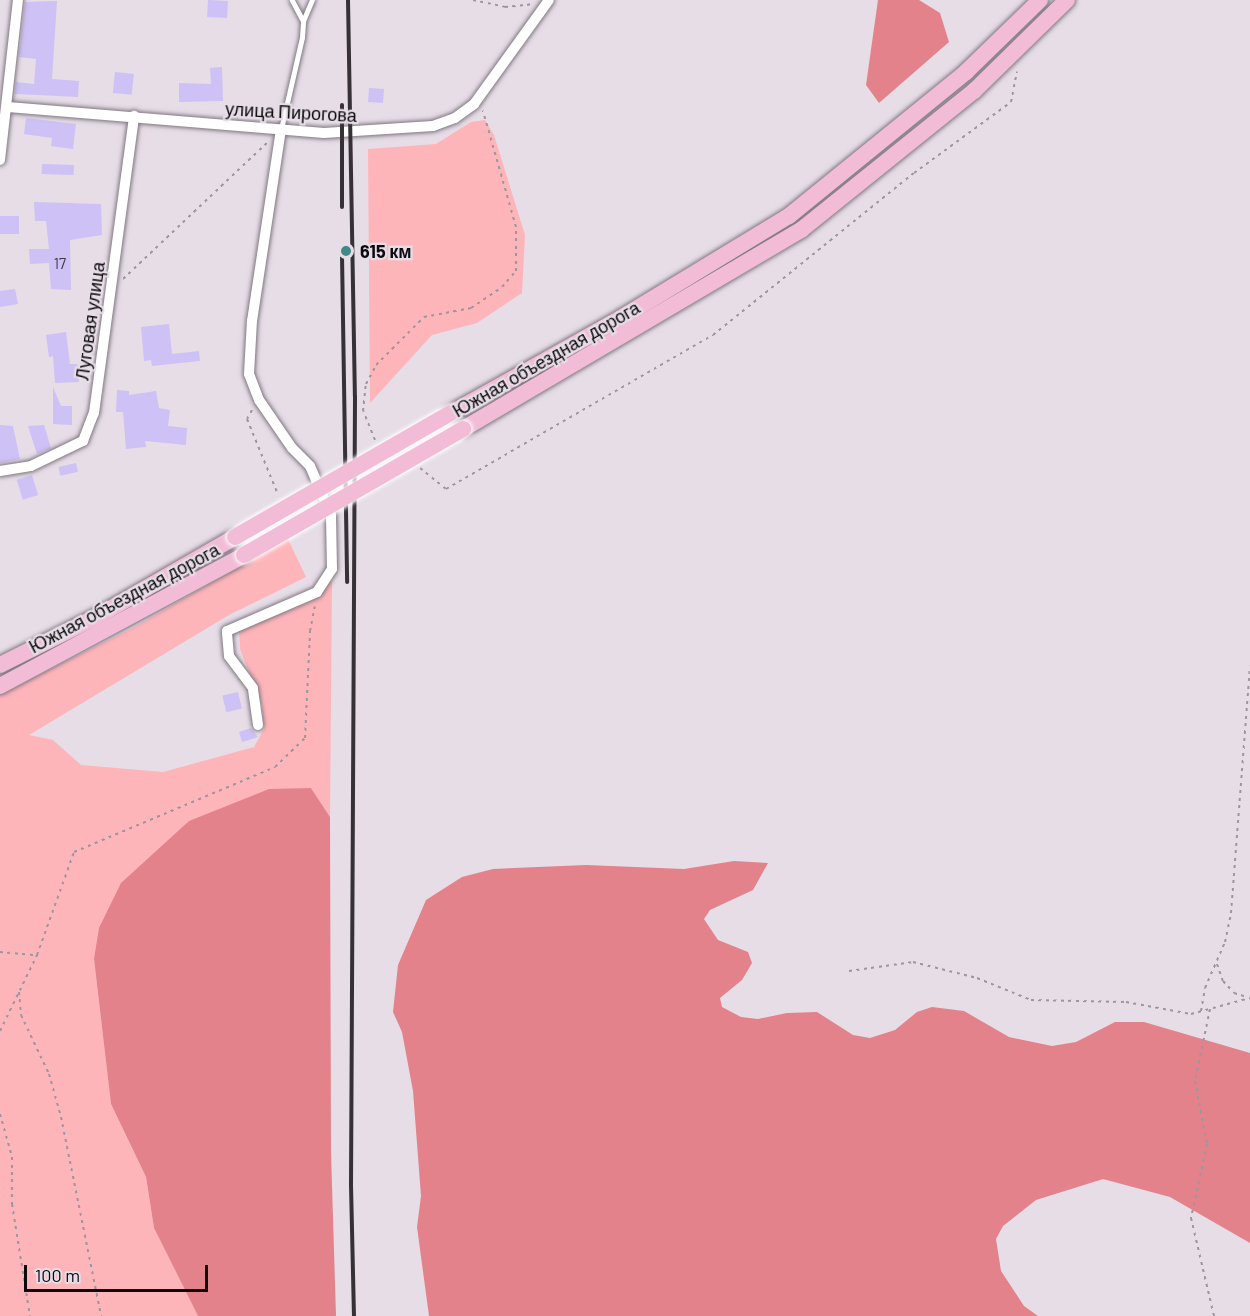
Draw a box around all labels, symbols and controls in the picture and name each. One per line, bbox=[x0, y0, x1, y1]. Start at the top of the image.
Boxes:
street label: улица Пирогова bbox=[225, 98, 357, 126]
place label: 615 км bbox=[360, 240, 412, 262]
marker: 615 км bbox=[337, 242, 355, 260]
house number: 17 bbox=[54, 255, 66, 273]
street label: Луговая улица bbox=[71, 260, 109, 382]
street label: Южная объездная дорога bbox=[449, 297, 643, 421]
street label: Южная объездная дорога bbox=[25, 539, 223, 657]
scale bar bbox=[27, 1253, 212, 1291]
text: 100 m bbox=[35, 1264, 80, 1286]

